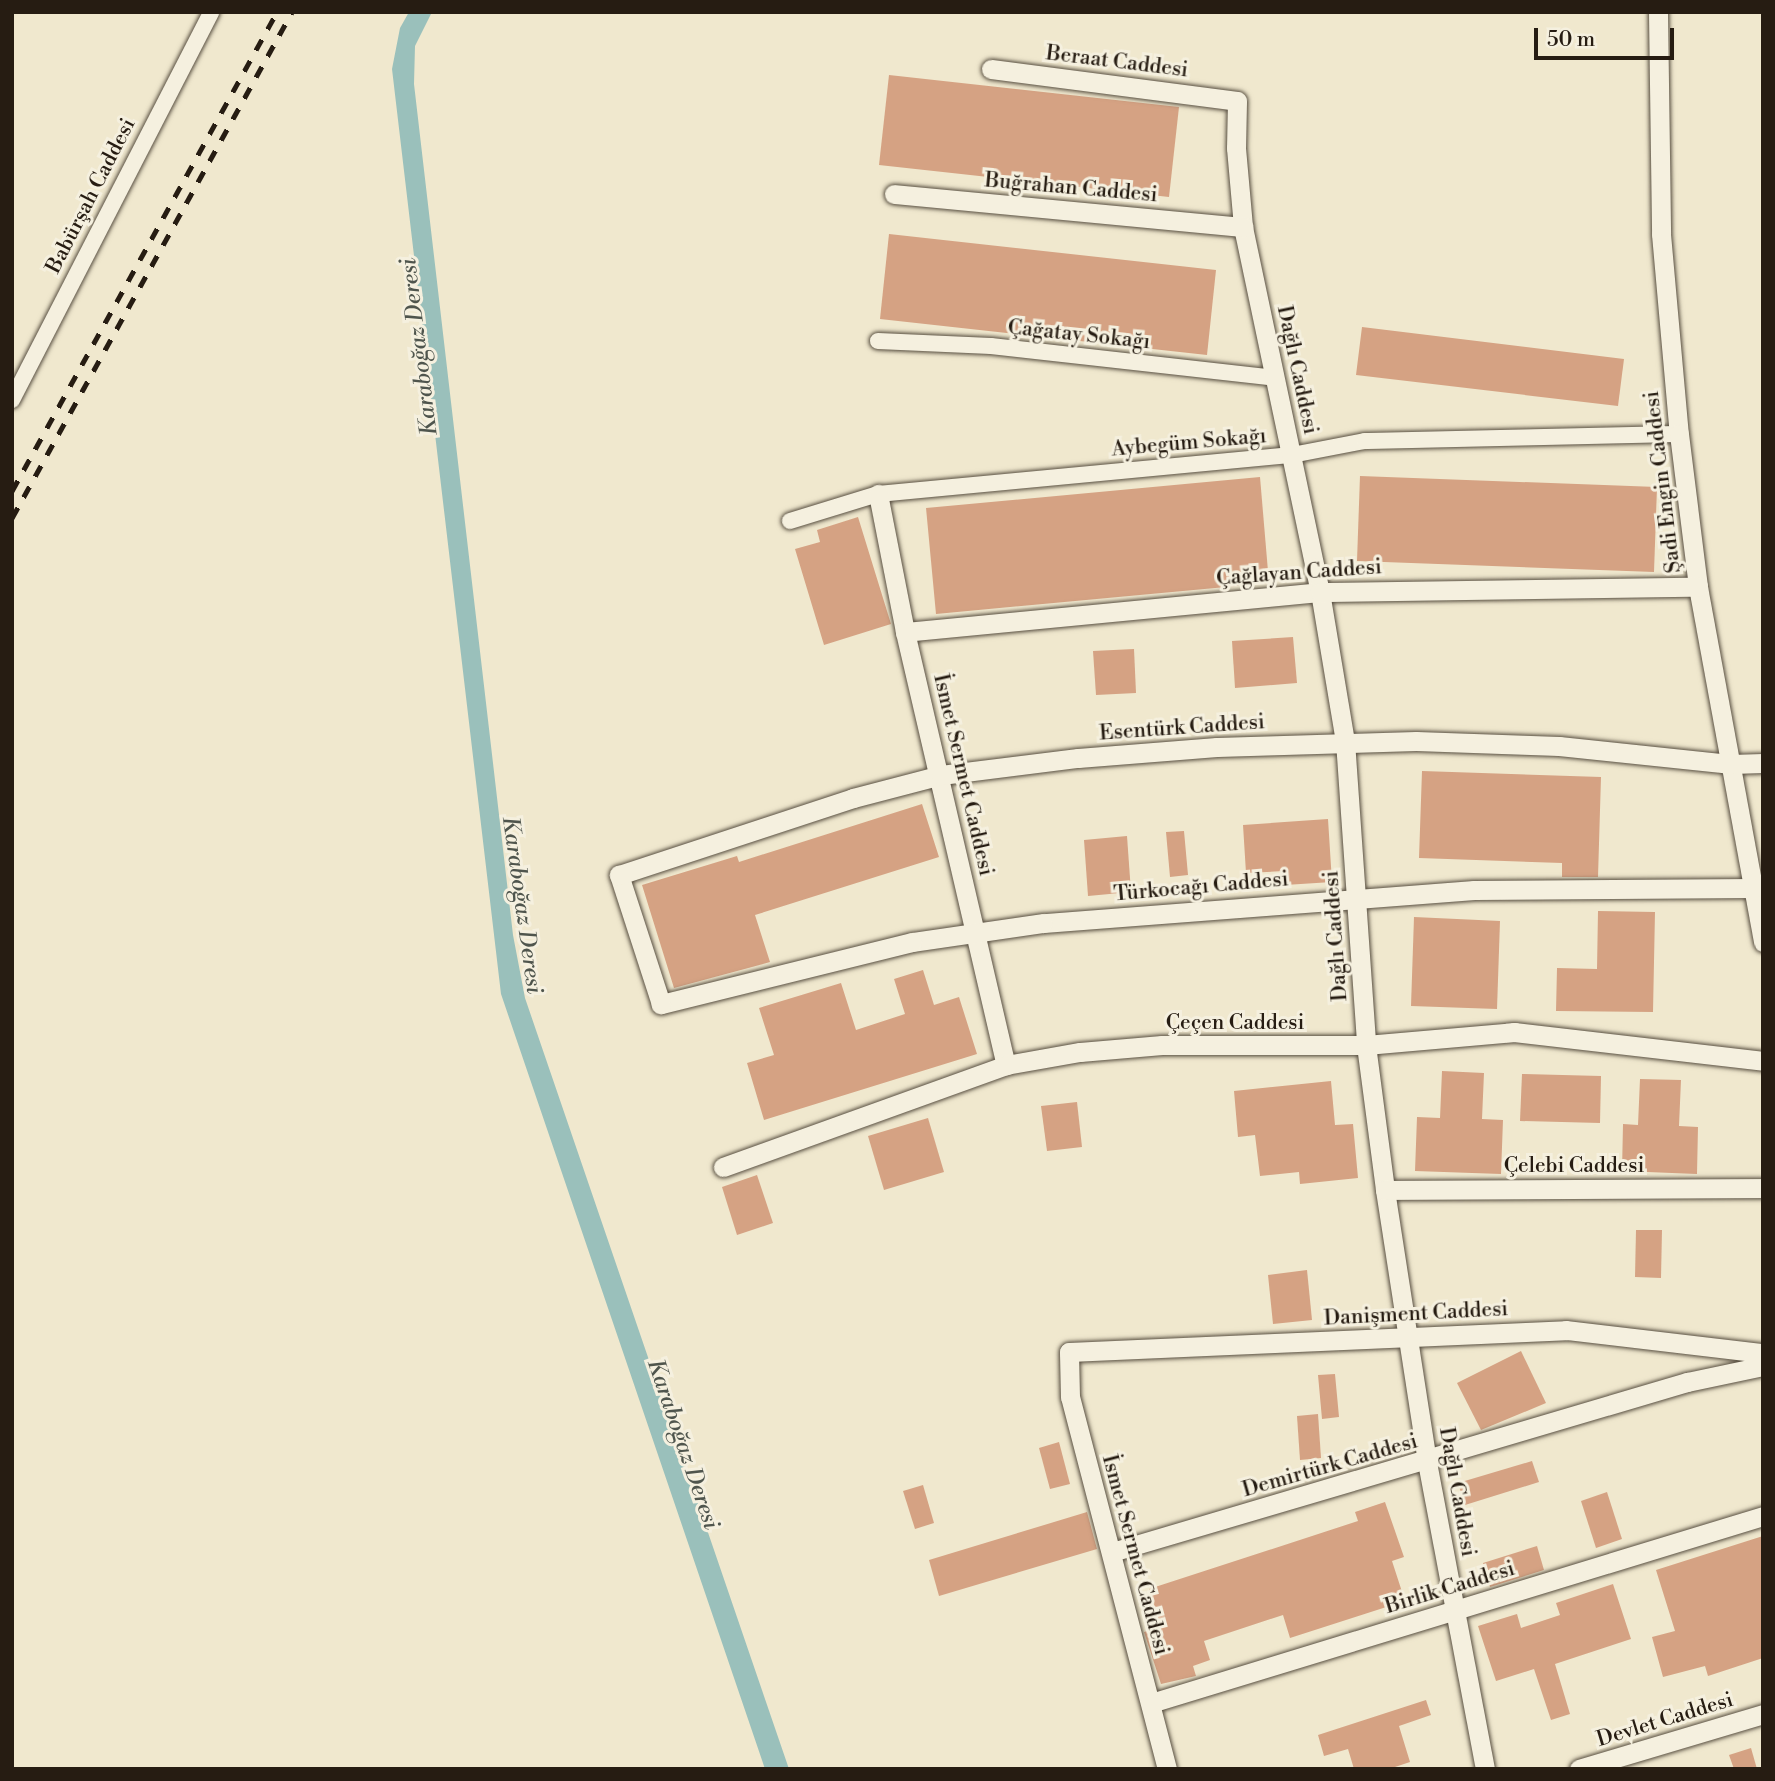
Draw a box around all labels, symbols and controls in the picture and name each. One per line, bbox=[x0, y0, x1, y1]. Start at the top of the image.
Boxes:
scale bar bbox=[1537, 14, 1677, 58]
text: 50 m bbox=[1547, 27, 1595, 53]
street label: Beraat Caddesi bbox=[1044, 41, 1190, 83]
street label: Babürşah Caddesi bbox=[41, 114, 141, 278]
street label: Buğrahan Caddesi bbox=[984, 168, 1158, 208]
water label: Karaboğaz Deresi bbox=[394, 257, 444, 437]
street label: Dağlı Caddesi bbox=[1271, 303, 1323, 437]
street label: Çağatay Sokağı bbox=[1006, 315, 1152, 355]
street label: Şadi Engin Caddesi bbox=[1639, 390, 1687, 574]
street label: Aybegüm Sokağı bbox=[1110, 424, 1268, 462]
street label: Çağlayan Caddesi bbox=[1215, 555, 1383, 591]
street label: İsmet Sermet Caddesi bbox=[927, 672, 999, 878]
street label: Esentürk Caddesi bbox=[1098, 710, 1266, 746]
water label: Karaboğaz Deresi bbox=[496, 815, 548, 995]
street label: Türkocağı Caddesi bbox=[1113, 867, 1289, 907]
street label: Dağlı Caddesi bbox=[1319, 870, 1353, 1002]
street label: Çeçen Caddesi bbox=[1166, 1010, 1304, 1036]
street label: Çelebi Caddesi bbox=[1504, 1153, 1644, 1179]
street label: Danişment Caddesi bbox=[1323, 1297, 1509, 1331]
water label: Karaboğaz Deresi bbox=[641, 1355, 725, 1533]
street label: Dağlı Caddesi bbox=[1433, 1425, 1481, 1559]
street label: Demirtürk Caddesi bbox=[1240, 1429, 1420, 1503]
street label: İsmet Sermet Caddesi bbox=[1096, 1452, 1174, 1658]
street label: Birlik Caddesi bbox=[1382, 1556, 1518, 1620]
street label: Devlet Caddesi bbox=[1594, 1687, 1736, 1753]

